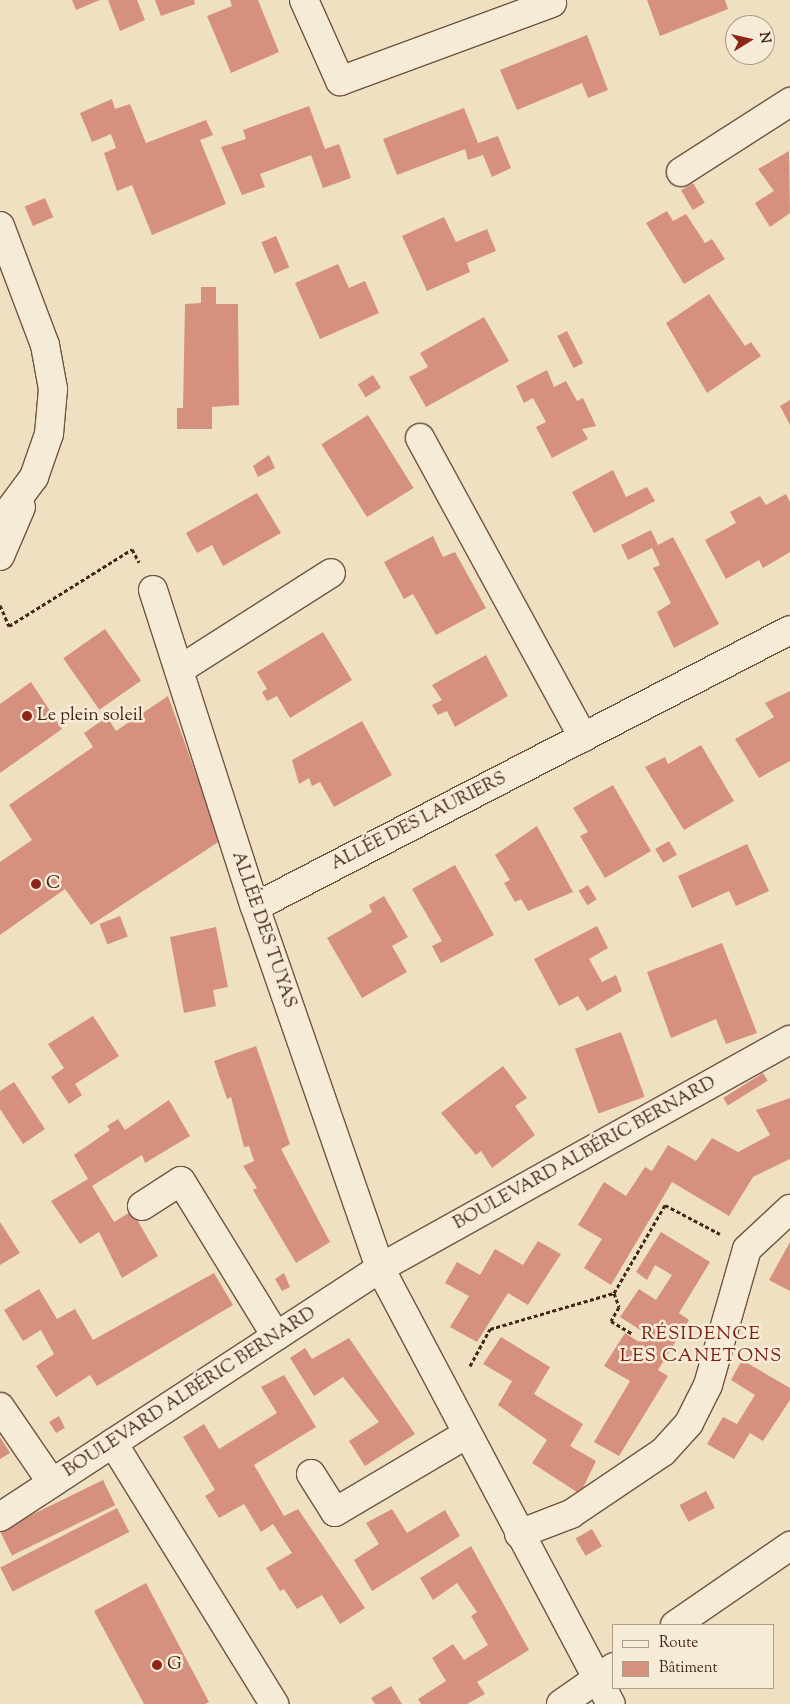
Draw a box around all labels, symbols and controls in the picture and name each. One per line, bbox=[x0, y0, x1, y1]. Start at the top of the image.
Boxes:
north arrow bbox=[725, 15, 775, 65]
text: N bbox=[753, 31, 775, 45]
place label: Le plein soleil bbox=[37, 705, 143, 727]
marker: Le plein soleil bbox=[21, 710, 33, 722]
street label: ALLÉE DES LAURIERS bbox=[328, 768, 510, 876]
street label: ALLÉE DES TUYAS bbox=[226, 849, 300, 1011]
place label: C bbox=[46, 873, 61, 895]
marker: C bbox=[30, 878, 42, 890]
street label: BOULEVARD ALBÉRIC BERNARD bbox=[450, 1073, 720, 1235]
street label: BOULEVARD ALBÉRIC BERNARD bbox=[60, 1303, 320, 1483]
district label: RÉSIDENCE LES CANETONS bbox=[618, 1324, 784, 1368]
legend bbox=[612, 1624, 775, 1689]
text: Route bbox=[659, 1633, 698, 1654]
place label: G bbox=[167, 1654, 182, 1676]
text: Bâtiment bbox=[659, 1658, 718, 1679]
marker: G bbox=[151, 1659, 163, 1671]

